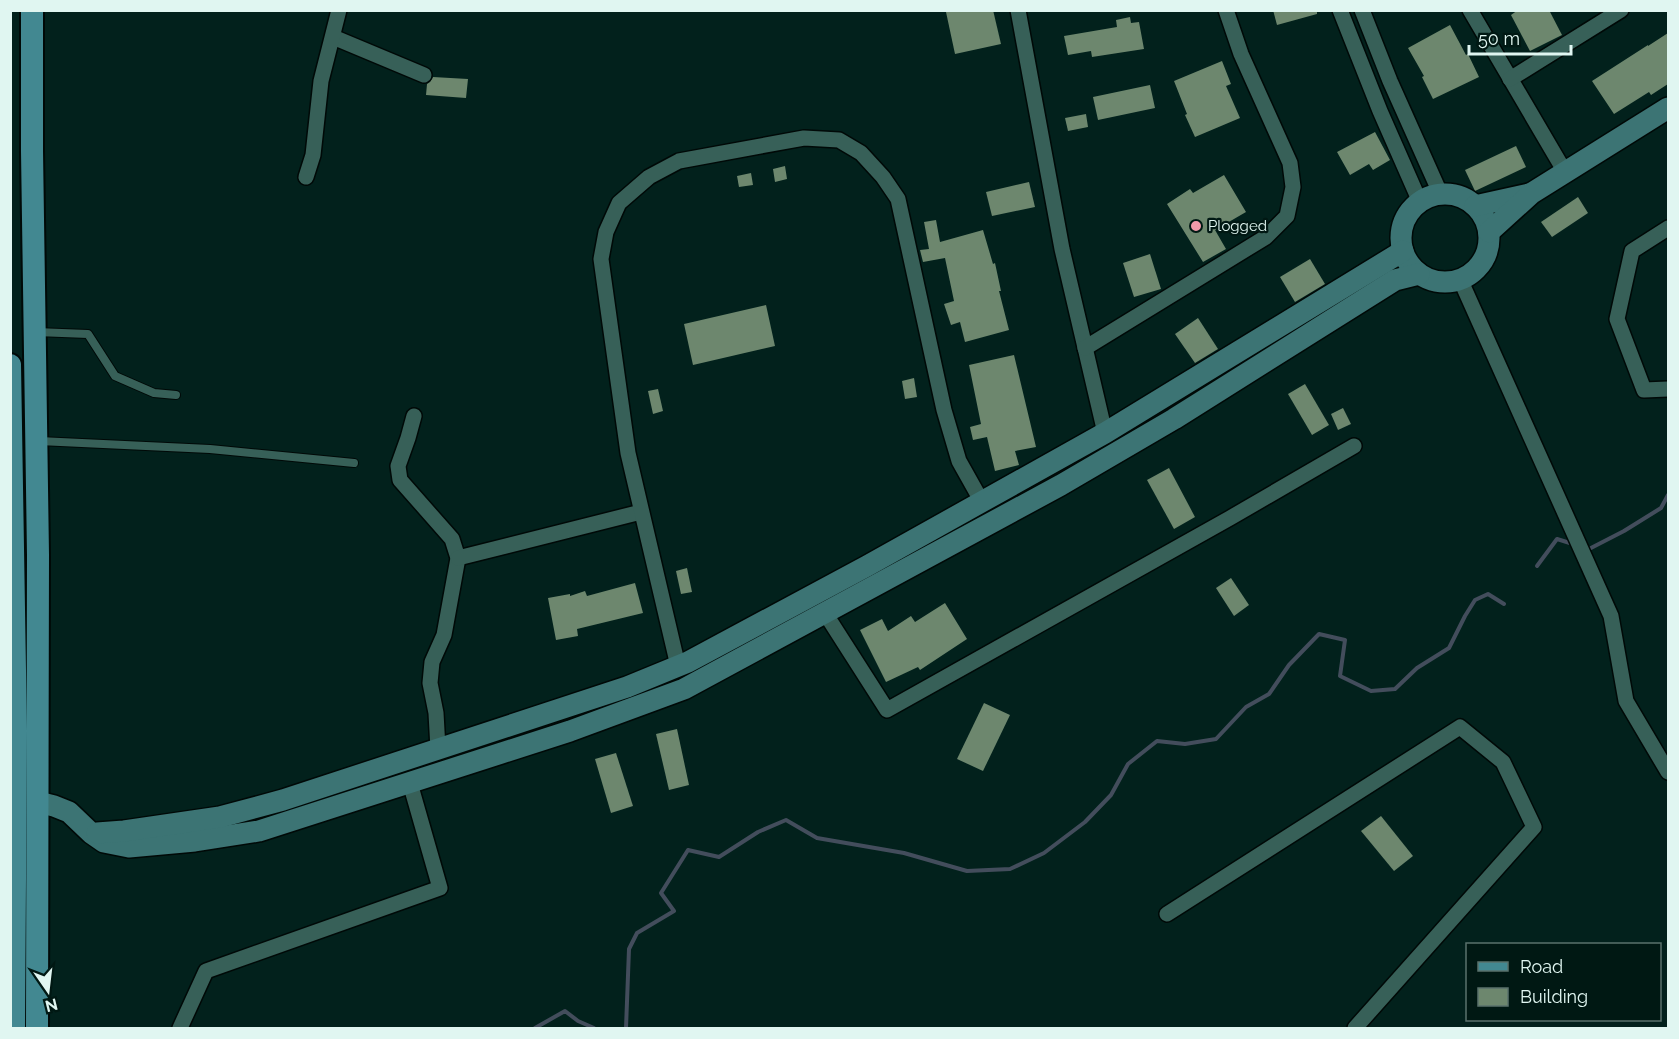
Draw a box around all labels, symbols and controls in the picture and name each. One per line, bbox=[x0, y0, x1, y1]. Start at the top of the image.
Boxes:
scale bar bbox=[1469, 18, 1571, 56]
text: 50 m bbox=[1478, 28, 1520, 49]
place label: Plogged bbox=[1208, 217, 1267, 235]
marker: Plogged bbox=[1189, 219, 1203, 233]
legend bbox=[1466, 943, 1661, 1021]
text: Road bbox=[1520, 956, 1563, 977]
north arrow bbox=[18, 961, 78, 1021]
text: Building bbox=[1520, 986, 1588, 1007]
text: N bbox=[43, 994, 60, 1016]

